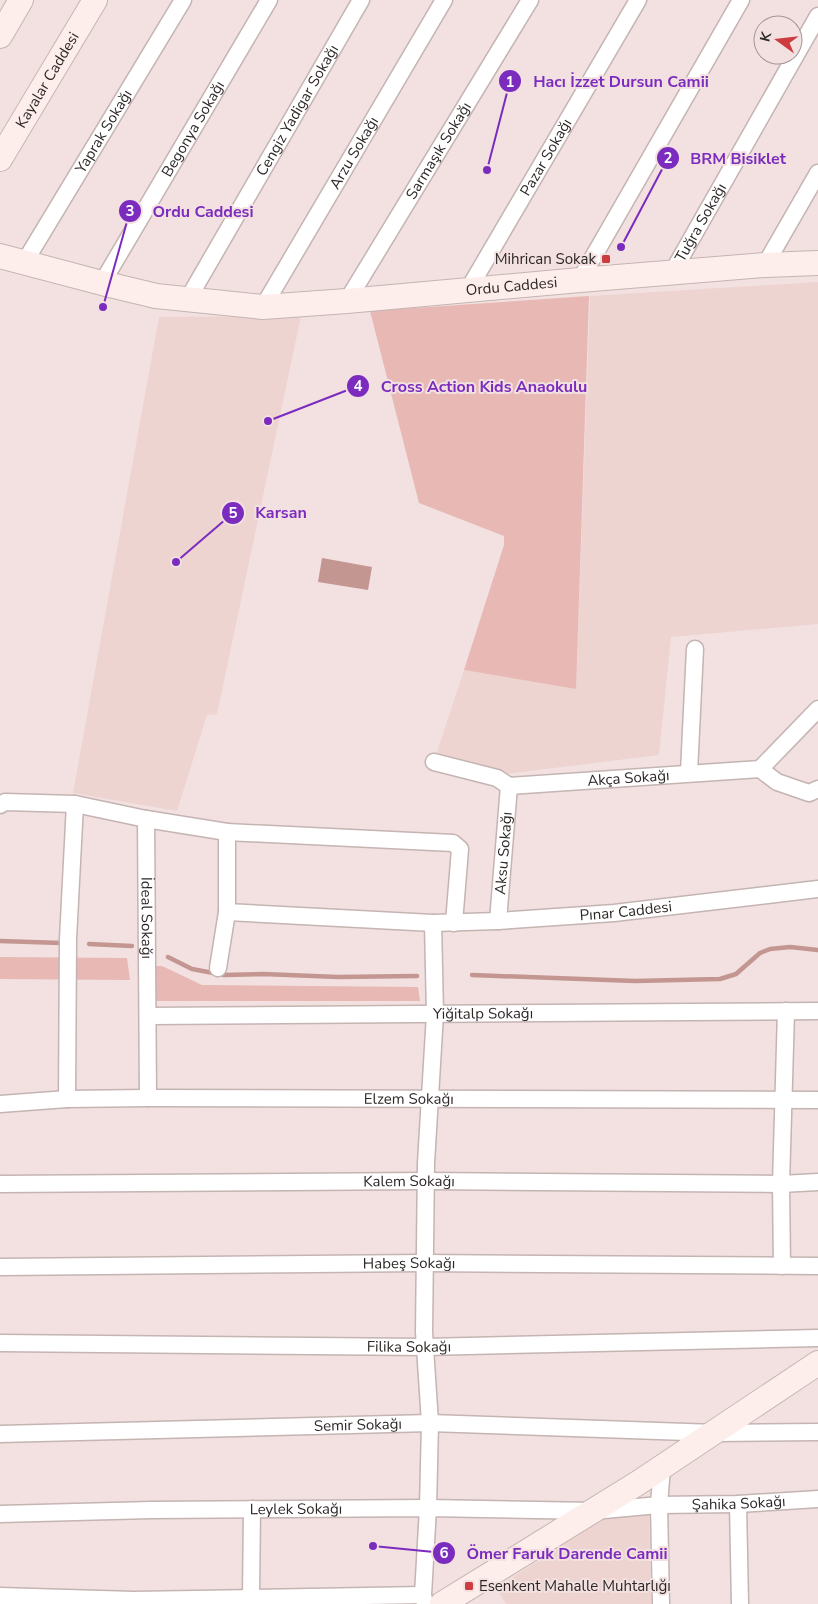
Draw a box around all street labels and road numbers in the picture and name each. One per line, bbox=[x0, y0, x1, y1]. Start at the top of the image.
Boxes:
street label: Kayalar Caddesi bbox=[11, 28, 84, 132]
street label: Cengiz Yadigar Sokağı bbox=[251, 41, 343, 180]
street label: Begonya Sokağı bbox=[157, 77, 229, 181]
street label: Yaprak Sokağı bbox=[70, 86, 137, 178]
street label: Sarmaşık Sokağı bbox=[401, 98, 476, 203]
street label: Arzu Sokağı bbox=[325, 113, 383, 193]
street label: Pazar Sokağı bbox=[515, 115, 576, 199]
street label: Tuğra Sokağı bbox=[670, 180, 731, 266]
street label: Ordu Caddesi bbox=[465, 272, 558, 300]
street label: Akça Sokağı bbox=[587, 765, 670, 791]
street label: Aksu Sokağı bbox=[490, 811, 517, 895]
street label: İdeal Sokağı bbox=[136, 877, 157, 959]
street label: Pınar Caddesi bbox=[579, 896, 673, 925]
street label: Yiğitalp Sokağı bbox=[432, 1003, 533, 1024]
street label: Elzem Sokağı bbox=[364, 1089, 454, 1109]
street label: Kalem Sokağı bbox=[363, 1171, 455, 1191]
street label: Habeş Sokağı bbox=[363, 1253, 455, 1274]
street label: Filika Sokağı bbox=[367, 1336, 451, 1357]
street label: Semir Sokağı bbox=[314, 1414, 402, 1436]
street label: Şahika Sokağı bbox=[692, 1491, 786, 1515]
street label: Leylek Sokağı bbox=[250, 1499, 342, 1519]

